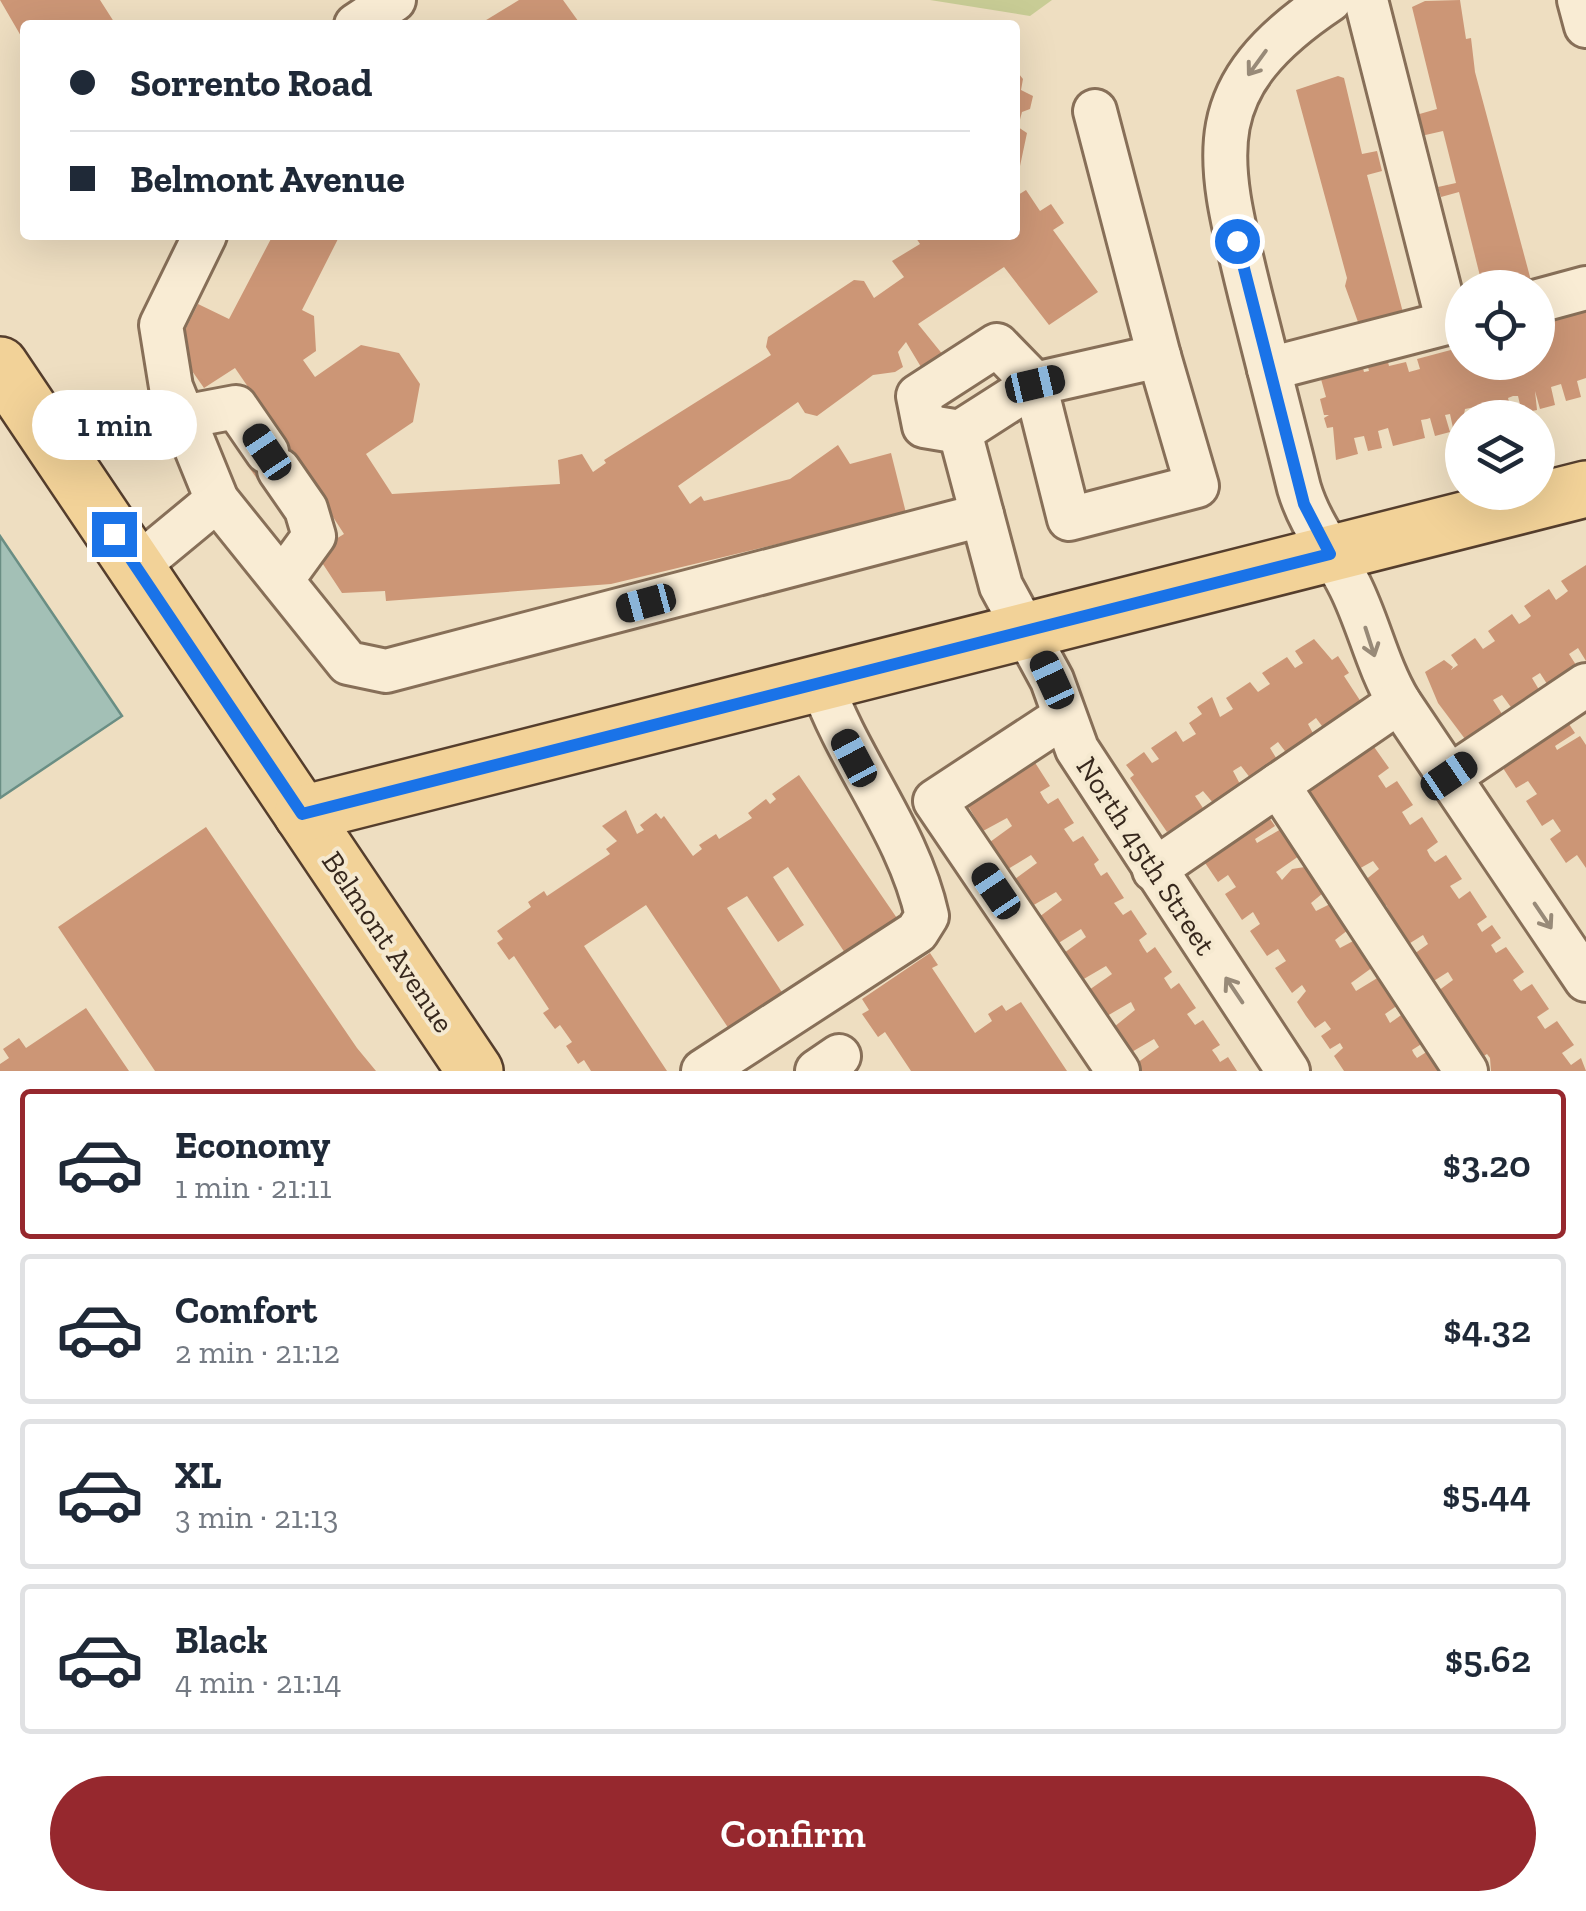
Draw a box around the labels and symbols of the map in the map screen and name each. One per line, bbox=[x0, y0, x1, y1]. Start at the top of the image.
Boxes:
one-way arrow bbox=[1247, 49, 1268, 76]
route start bbox=[1215, 219, 1260, 264]
car bbox=[1002, 363, 1068, 405]
callout: 1 min bbox=[32, 389, 196, 459]
car bbox=[238, 419, 296, 485]
route end bbox=[92, 512, 137, 557]
car bbox=[613, 581, 679, 625]
one-way arrow bbox=[1363, 626, 1381, 657]
car bbox=[1026, 646, 1078, 714]
car bbox=[827, 724, 881, 792]
car bbox=[1416, 747, 1482, 805]
street label: North 45th Street bbox=[1069, 750, 1223, 962]
street label: Belmont Avenue bbox=[314, 845, 462, 1039]
car bbox=[967, 858, 1025, 924]
one-way arrow bbox=[1532, 902, 1553, 930]
one-way arrow bbox=[1223, 976, 1244, 1004]

